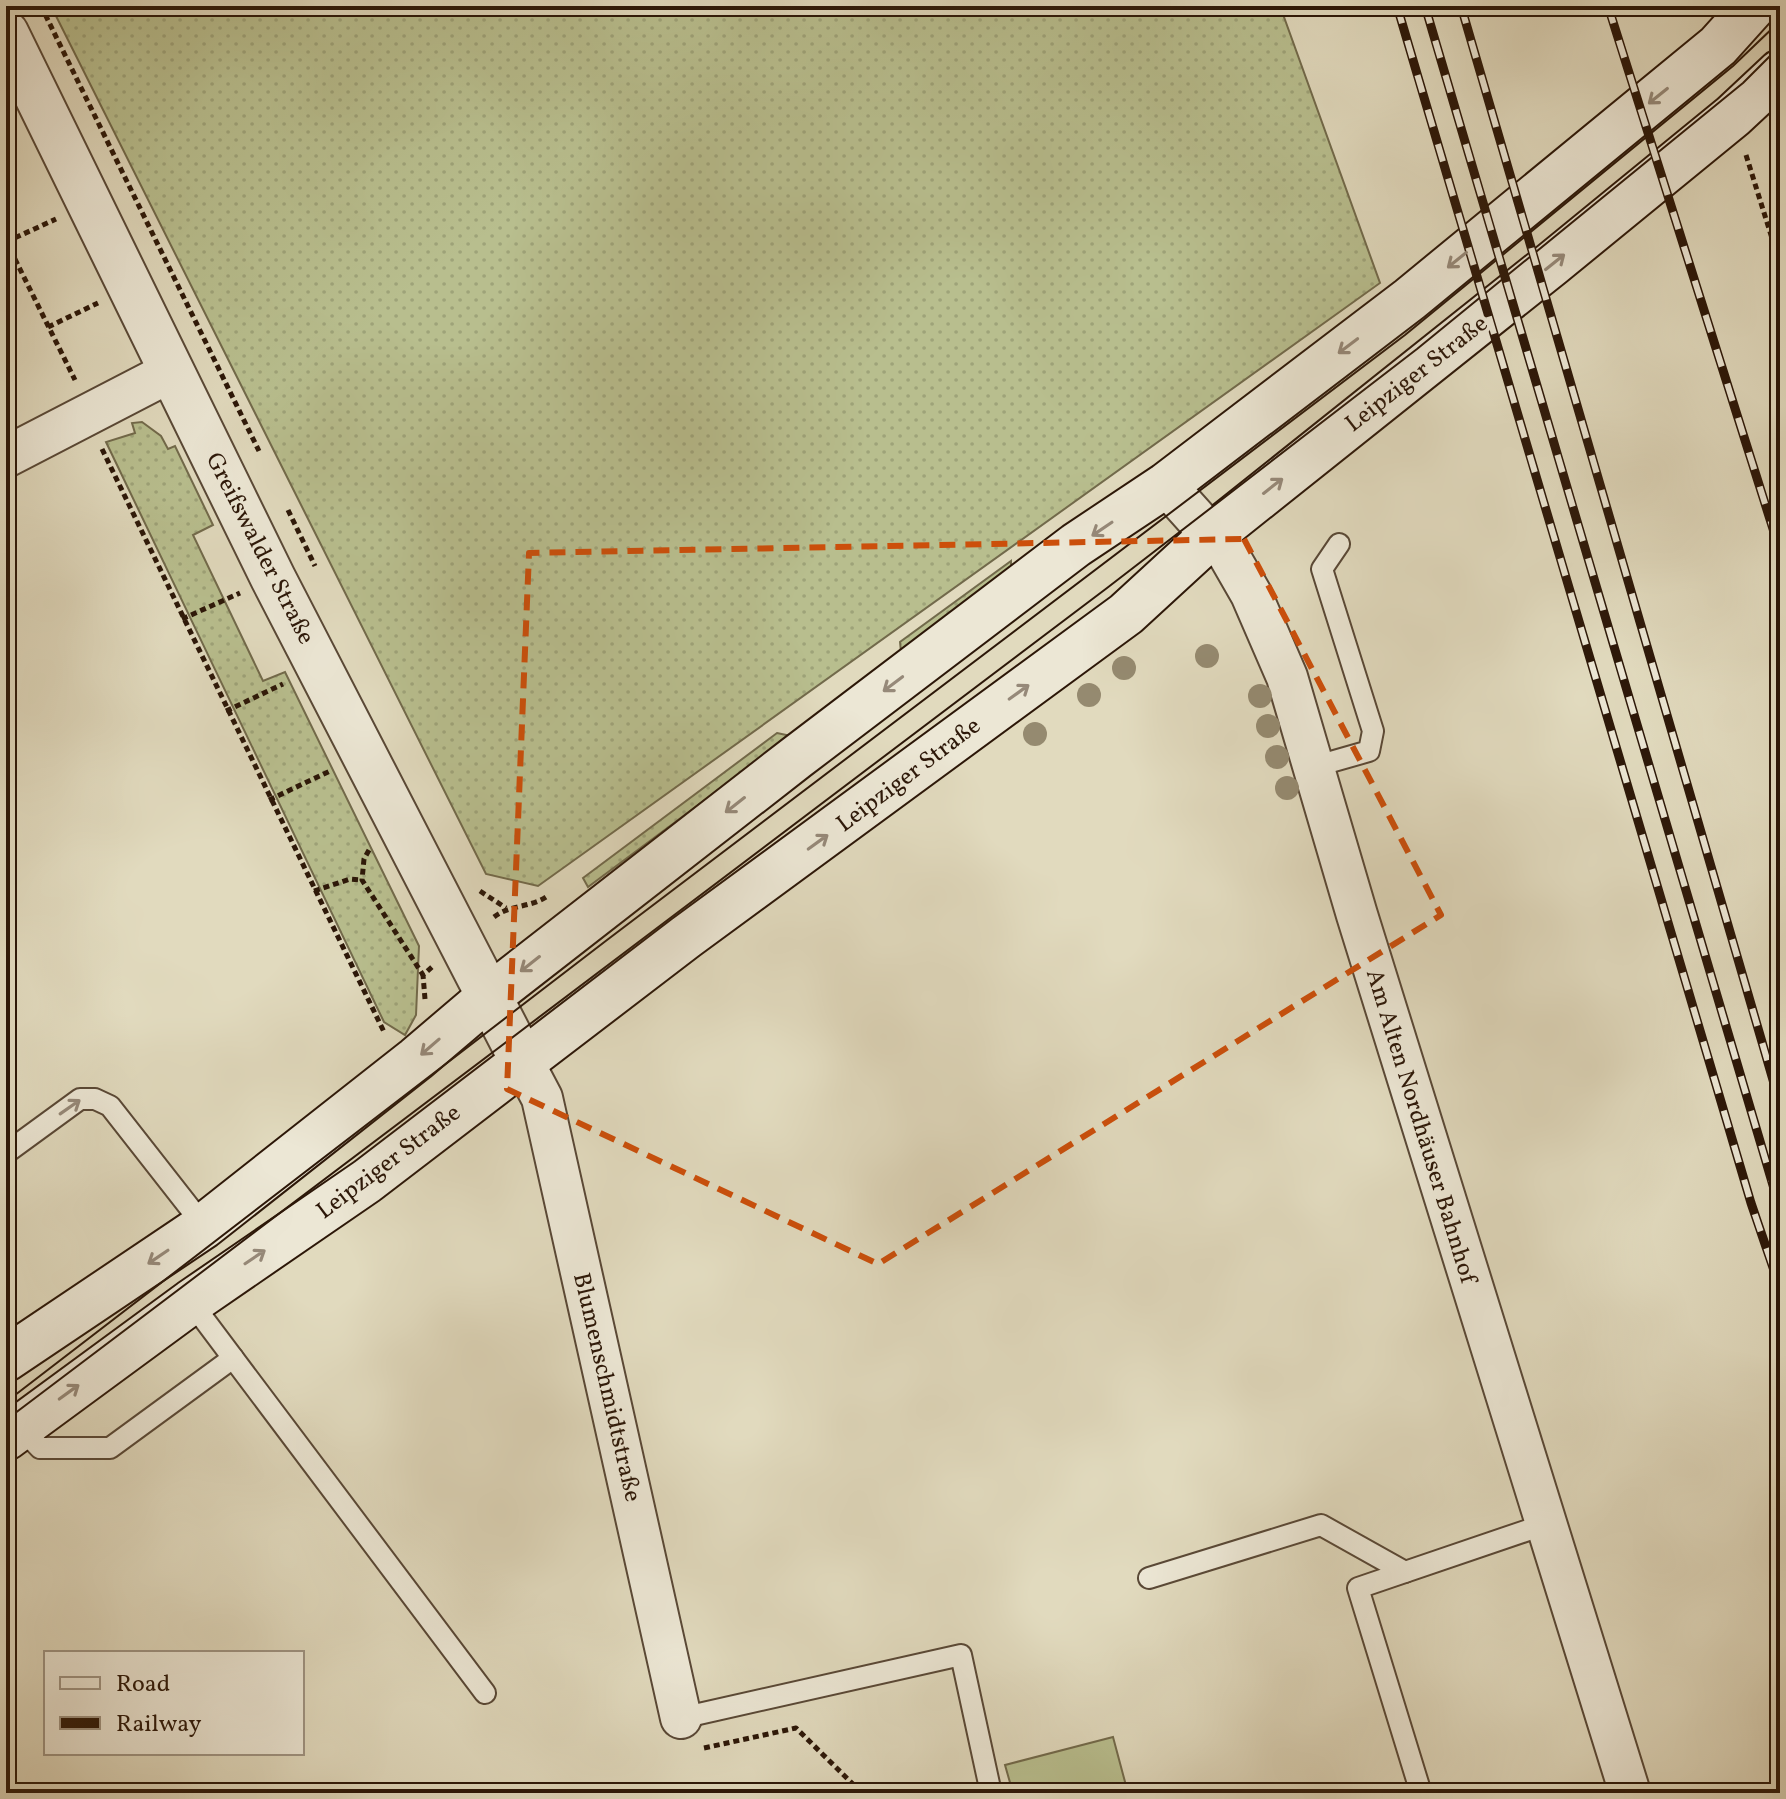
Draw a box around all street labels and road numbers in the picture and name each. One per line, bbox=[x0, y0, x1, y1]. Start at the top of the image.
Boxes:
street label: Leipziger Straße bbox=[1339, 308, 1496, 441]
street label: Greifswalder Straße bbox=[196, 447, 322, 651]
street label: Leipziger Straße bbox=[830, 710, 988, 841]
street label: Am Alten Nordhäuser Bahnhof bbox=[1356, 965, 1485, 1291]
street label: Leipziger Straße bbox=[310, 1097, 468, 1228]
street label: Blumenschmidtstraße bbox=[563, 1270, 649, 1505]

